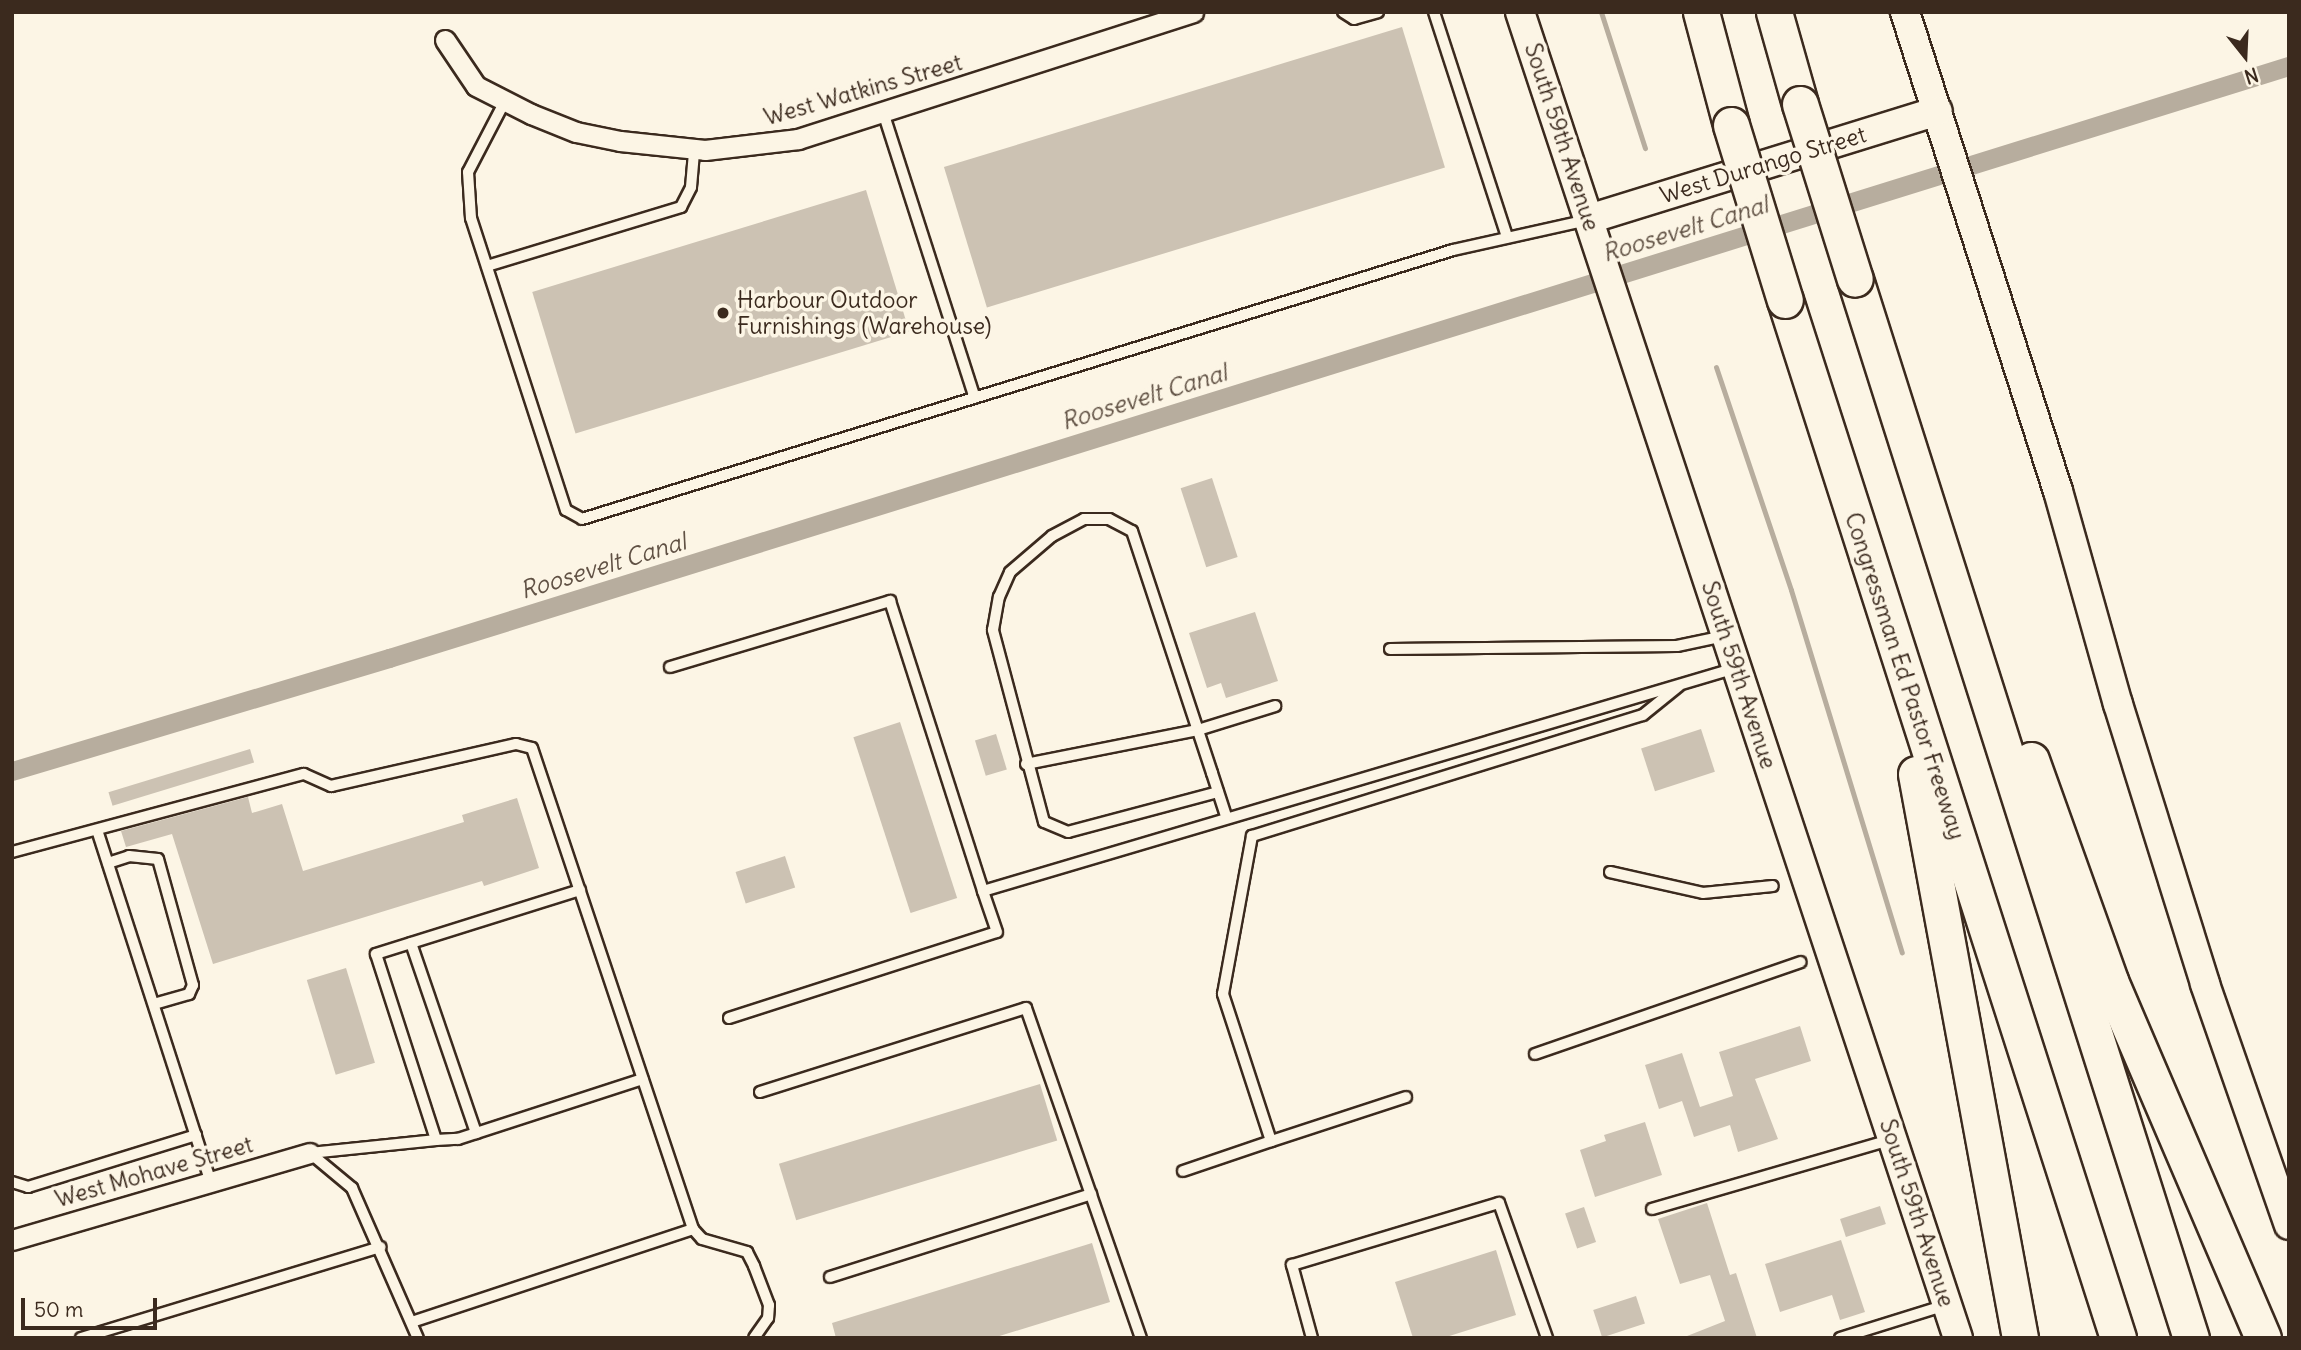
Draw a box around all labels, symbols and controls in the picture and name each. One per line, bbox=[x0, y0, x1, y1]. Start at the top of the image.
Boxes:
north arrow bbox=[2210, 21, 2280, 91]
street label: South 59th Avenue bbox=[1519, 40, 1605, 234]
street label: West Watkins Street bbox=[761, 49, 965, 131]
text: N bbox=[2242, 63, 2261, 89]
street label: West Durango Street bbox=[1657, 121, 1869, 209]
water label: Roosevelt Canal bbox=[1599, 190, 1771, 268]
place label: Harbour Outdoor Furnishings (Warehouse) bbox=[737, 286, 991, 340]
marker: Harbour Outdoor Furnishings (Warehouse) bbox=[715, 305, 731, 321]
water label: Roosevelt Canal bbox=[1058, 358, 1230, 436]
street label: Congressman Ed Pastor Freeway bbox=[1839, 509, 1971, 843]
water label: Roosevelt Canal bbox=[517, 527, 689, 605]
street label: South 59th Avenue bbox=[1696, 578, 1782, 772]
street label: South 59th Avenue bbox=[1874, 1116, 1960, 1310]
street label: West Mohave Street bbox=[52, 1131, 256, 1213]
scale bar bbox=[24, 1284, 161, 1328]
text: 50 m bbox=[34, 1296, 83, 1323]

